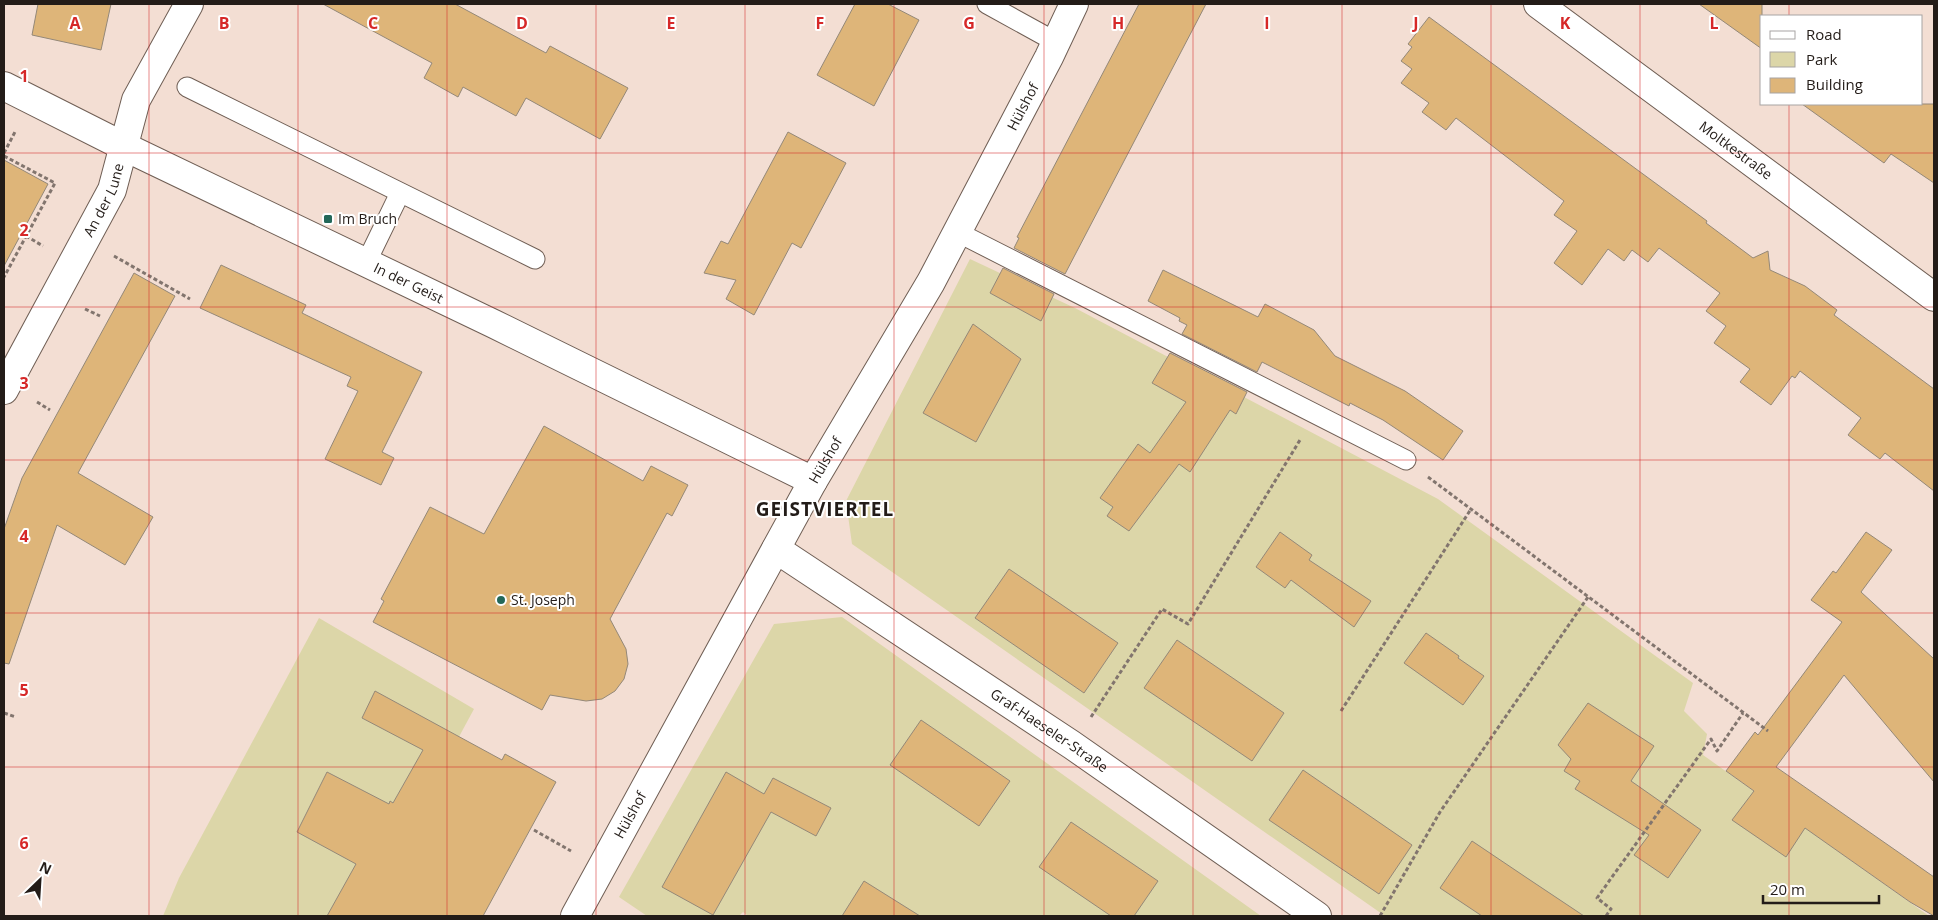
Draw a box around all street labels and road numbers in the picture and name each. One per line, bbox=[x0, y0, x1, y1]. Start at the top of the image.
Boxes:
street label: Hülshof bbox=[1002, 79, 1043, 134]
street label: Moltkestraße bbox=[1696, 117, 1777, 183]
street label: An der Lune bbox=[79, 161, 128, 240]
street label: In der Geist bbox=[371, 258, 447, 307]
street label: Hülshof bbox=[804, 432, 847, 487]
street label: Graf-Haeseler-Straße bbox=[987, 684, 1112, 776]
street label: Hülshof bbox=[609, 787, 651, 842]

